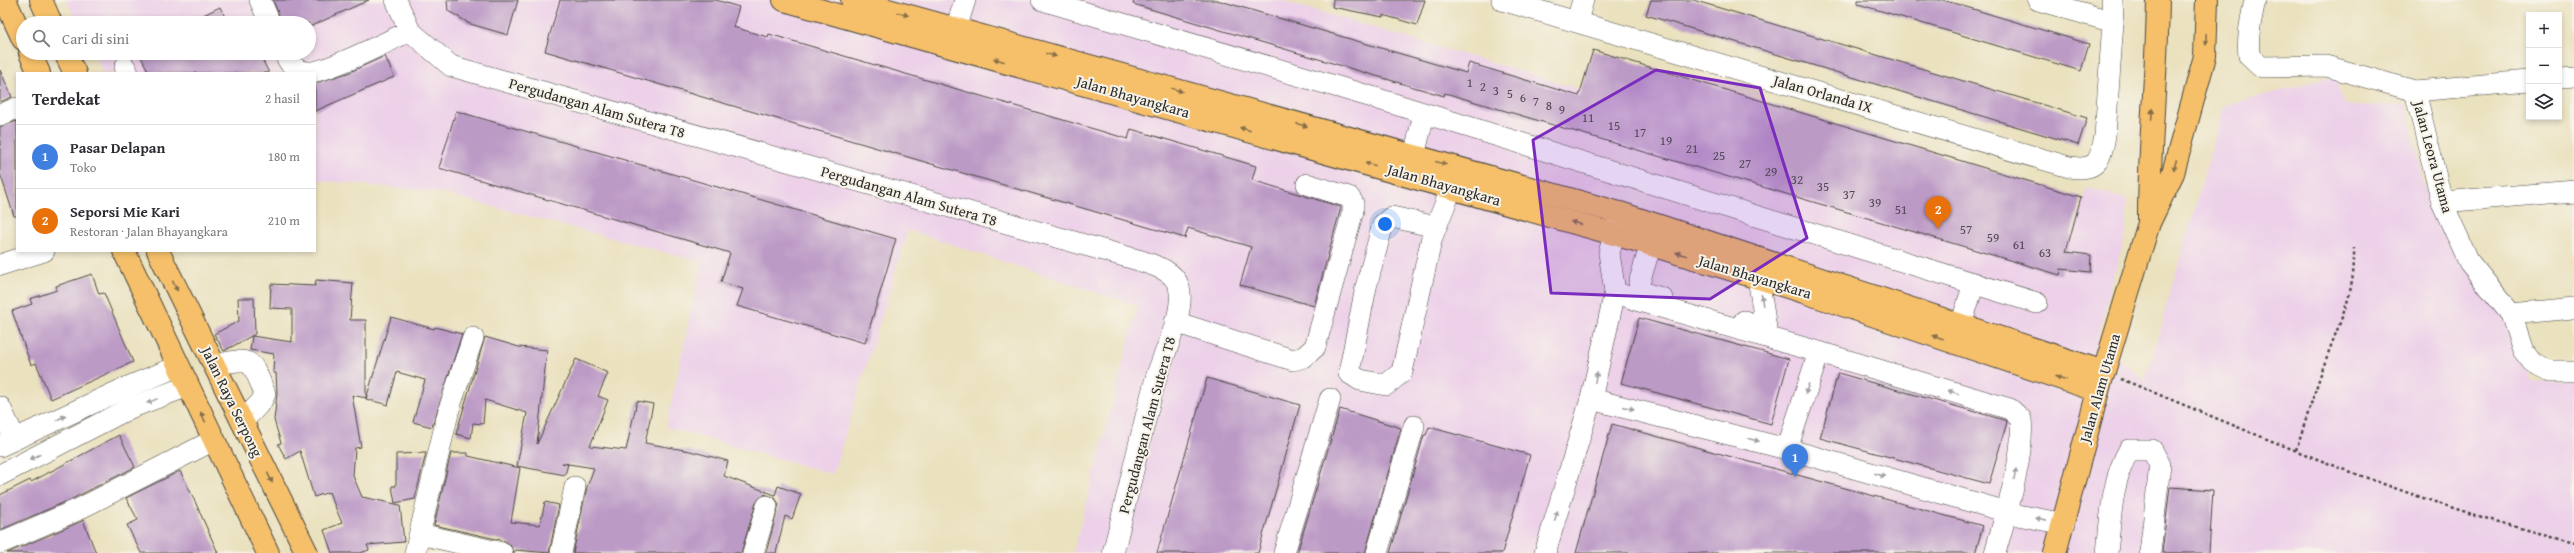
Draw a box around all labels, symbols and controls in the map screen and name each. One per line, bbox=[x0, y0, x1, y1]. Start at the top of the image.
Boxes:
one-way arrow bbox=[897, 12, 910, 18]
map controls bbox=[2526, 12, 2562, 120]
button: + bbox=[2526, 12, 2562, 48]
search box bbox=[16, 16, 316, 60]
icon: search bbox=[30, 27, 52, 49]
text: Cari di sini bbox=[62, 28, 129, 49]
one-way arrow bbox=[2203, 33, 2209, 46]
button: − bbox=[2526, 48, 2562, 84]
one-way arrow bbox=[1045, 53, 1057, 59]
one-way arrow bbox=[992, 57, 1004, 63]
street label: Jalan Orlanda IX bbox=[1769, 69, 1876, 118]
street label: Jalan Bhayangkara bbox=[1072, 70, 1192, 123]
street label: Pergudangan Alam Sutera T8 bbox=[507, 72, 688, 143]
house number: 1 bbox=[1467, 73, 1473, 92]
house number: 2 bbox=[1480, 77, 1486, 96]
house number: 3 bbox=[1493, 81, 1499, 100]
house number: 5 bbox=[1507, 84, 1513, 103]
button: layers bbox=[2526, 84, 2562, 120]
text: Terdekat bbox=[32, 86, 100, 111]
one-way arrow bbox=[1171, 87, 1183, 93]
house number: 6 bbox=[1520, 88, 1526, 107]
text: 2 hasil bbox=[265, 89, 300, 108]
house number: 7 bbox=[1533, 92, 1539, 111]
house number: 8 bbox=[1546, 96, 1552, 115]
street label: Jalan Leora Utama bbox=[2408, 97, 2458, 215]
house number: 9 bbox=[1559, 100, 1565, 119]
house number: 11 bbox=[1582, 108, 1594, 127]
one-way arrow bbox=[2149, 108, 2156, 120]
house number: 15 bbox=[1608, 116, 1620, 135]
one-way arrow bbox=[1296, 122, 1308, 128]
house number: 17 bbox=[1634, 123, 1646, 142]
one-way arrow bbox=[1239, 125, 1252, 131]
house number: 19 bbox=[1660, 131, 1672, 150]
text: Pasar Delapan bbox=[70, 137, 165, 158]
house number: 21 bbox=[1686, 139, 1698, 158]
house number: 25 bbox=[1713, 146, 1725, 165]
text: 1 bbox=[42, 147, 48, 166]
text: 180 m bbox=[268, 147, 300, 166]
house number: 27 bbox=[1739, 154, 1751, 173]
text: Toko bbox=[70, 158, 96, 177]
street label: Jalan Bhayangkara bbox=[1383, 158, 1503, 211]
one-way arrow bbox=[2172, 159, 2178, 171]
street label: Pergudangan Alam Sutera T8 bbox=[819, 160, 1000, 231]
one-way arrow bbox=[1435, 160, 1447, 166]
one-way arrow bbox=[1364, 161, 1376, 167]
house number: 29 bbox=[1765, 162, 1777, 181]
house number: 32 bbox=[1791, 170, 1803, 189]
house number: 35 bbox=[1817, 177, 1829, 196]
house number: 37 bbox=[1843, 185, 1855, 204]
house number: 39 bbox=[1869, 193, 1881, 212]
pin: 2 bbox=[1925, 196, 1951, 229]
house number: 51 bbox=[1895, 200, 1907, 219]
text: Seporsi Mie Kari bbox=[70, 201, 180, 222]
text: 2 bbox=[42, 211, 48, 230]
text: 210 m bbox=[268, 211, 300, 230]
your location bbox=[1375, 214, 1395, 234]
one-way arrow bbox=[1570, 220, 1582, 226]
house number: 57 bbox=[1960, 220, 1972, 239]
text: Restoran · Jalan Bhayangkara bbox=[70, 222, 228, 241]
house number: 59 bbox=[1987, 228, 1999, 247]
house number: 61 bbox=[2013, 235, 2025, 254]
house number: 63 bbox=[2039, 243, 2051, 262]
street label: Jalan Bhayangkara bbox=[1694, 249, 1814, 304]
one-way arrow bbox=[1675, 251, 1687, 257]
one-way arrow bbox=[172, 280, 178, 292]
one-way arrow bbox=[1759, 293, 1765, 306]
street label: Jalan Alam Utama bbox=[2073, 331, 2125, 447]
one-way arrow bbox=[1932, 333, 1944, 339]
street label: Pergudangan Alam Sutera T8 bbox=[1113, 334, 1180, 516]
street label: Jalan Raya Serpong bbox=[196, 341, 269, 461]
one-way arrow bbox=[1593, 371, 1599, 383]
one-way arrow bbox=[2055, 375, 2067, 381]
one-way arrow bbox=[1804, 383, 1810, 395]
one-way arrow bbox=[1947, 389, 1959, 395]
one-way arrow bbox=[146, 398, 157, 404]
one-way arrow bbox=[1623, 405, 1635, 411]
one-way arrow bbox=[200, 411, 206, 422]
one-way arrow bbox=[55, 415, 67, 421]
one-way arrow bbox=[1748, 438, 1761, 444]
pin: 1 bbox=[1782, 444, 1808, 477]
one-way arrow bbox=[29, 454, 41, 460]
one-way arrow bbox=[2012, 467, 2018, 480]
one-way arrow bbox=[266, 472, 273, 484]
one-way arrow bbox=[1874, 472, 1886, 478]
one-way arrow bbox=[1553, 509, 1559, 521]
one-way arrow bbox=[2035, 516, 2047, 522]

